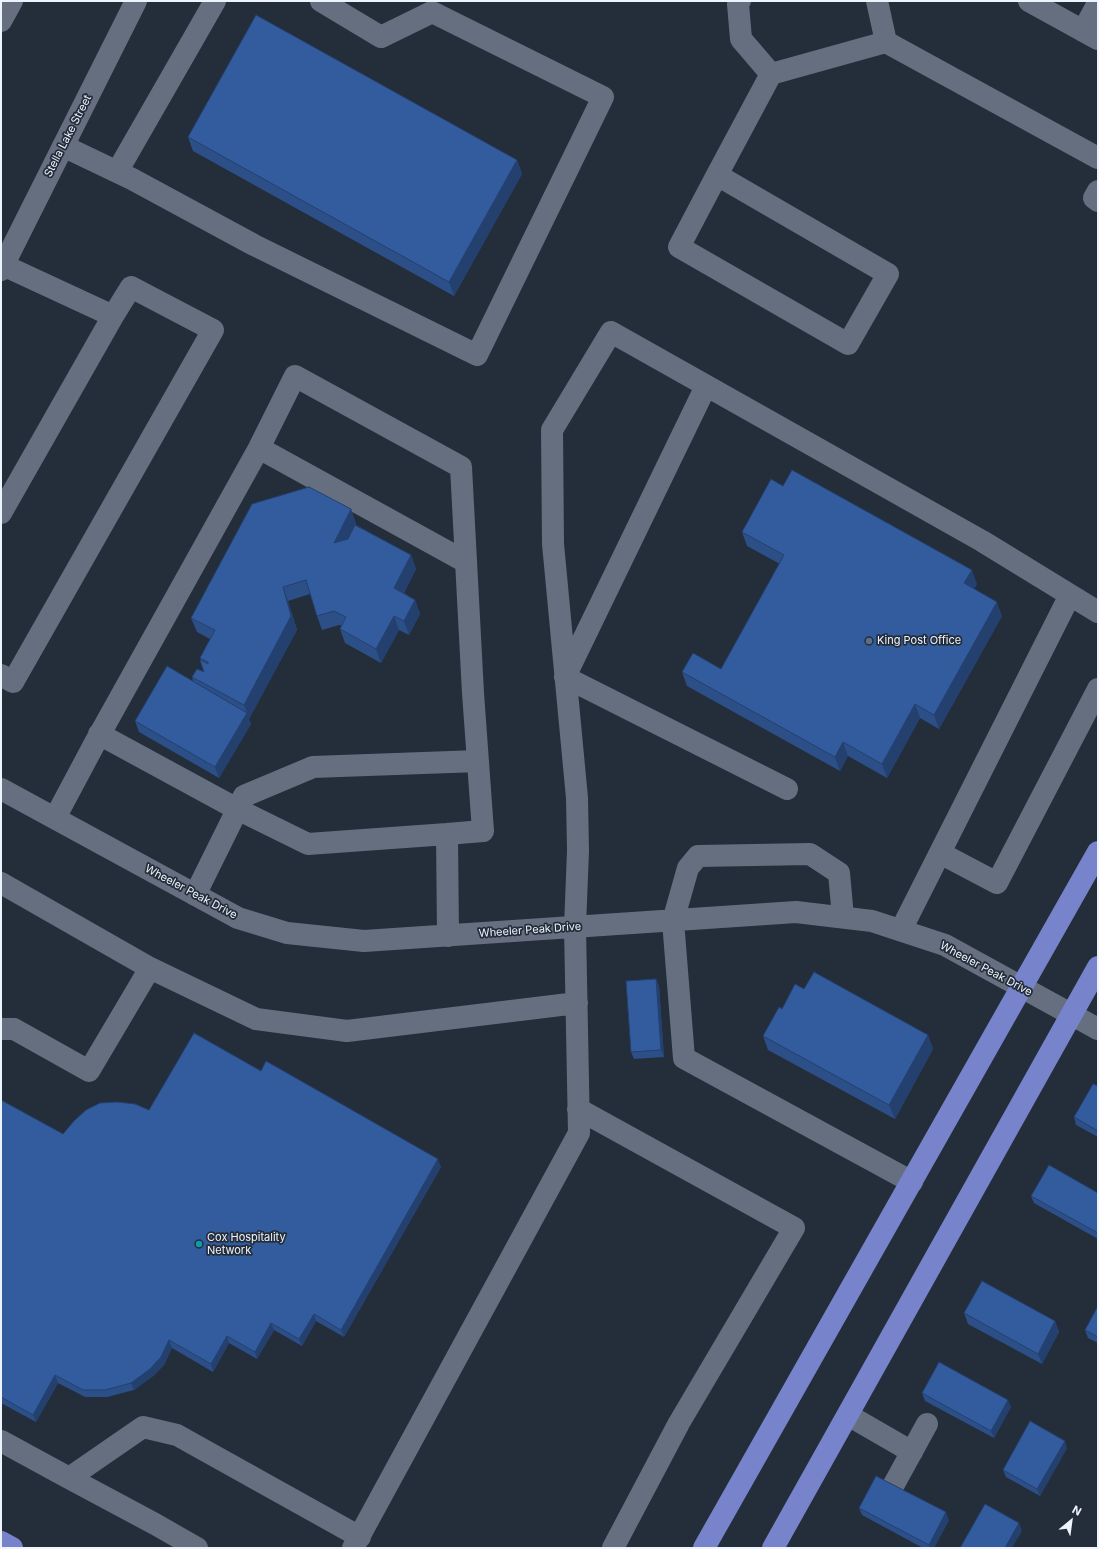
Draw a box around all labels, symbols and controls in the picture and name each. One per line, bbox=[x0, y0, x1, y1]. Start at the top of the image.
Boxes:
street label: Stella Lake Street bbox=[42, 93, 94, 179]
place label: King Post Office bbox=[877, 634, 961, 648]
marker: King Post Office bbox=[864, 636, 874, 646]
street label: Wheeler Peak Drive bbox=[143, 862, 239, 922]
street label: Wheeler Peak Drive bbox=[478, 920, 582, 940]
street label: Wheeler Peak Drive bbox=[938, 939, 1034, 999]
place label: Cox Hospitality Network bbox=[207, 1231, 286, 1257]
marker: Cox Hospitality Network bbox=[194, 1239, 204, 1249]
north arrow bbox=[1051, 1501, 1091, 1541]
text: N bbox=[1070, 1502, 1084, 1519]

